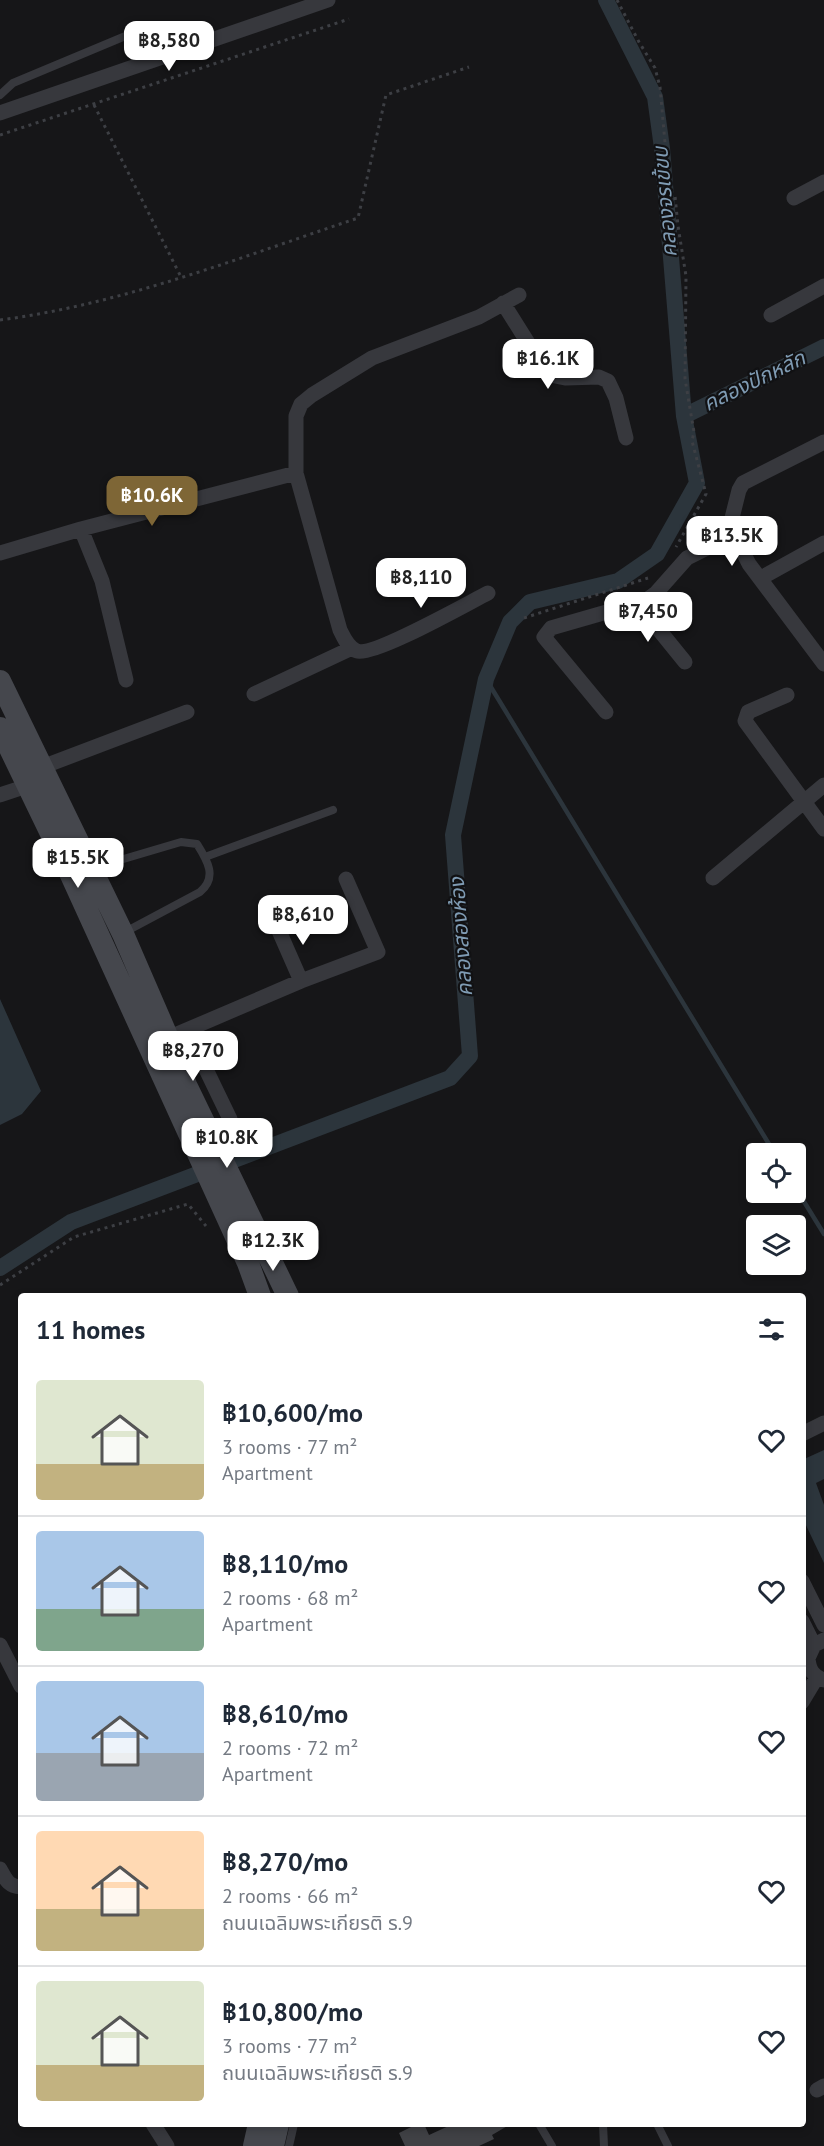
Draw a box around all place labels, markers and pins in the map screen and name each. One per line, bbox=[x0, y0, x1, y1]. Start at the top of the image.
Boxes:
pin: ฿8,580 bbox=[120, 21, 218, 72]
pin: ฿16.1K bbox=[499, 339, 597, 390]
pin: ฿10.6K bbox=[103, 476, 201, 527]
pin: ฿13.5K bbox=[683, 516, 781, 567]
pin: ฿8,110 bbox=[372, 558, 470, 609]
pin: ฿7,450 bbox=[599, 592, 697, 643]
pin: ฿15.5K bbox=[29, 838, 127, 889]
pin: ฿8,610 bbox=[254, 895, 352, 946]
pin: ฿8,270 bbox=[144, 1031, 242, 1082]
pin: ฿10.8K bbox=[178, 1118, 276, 1169]
pin: ฿12.3K bbox=[224, 1221, 322, 1272]

